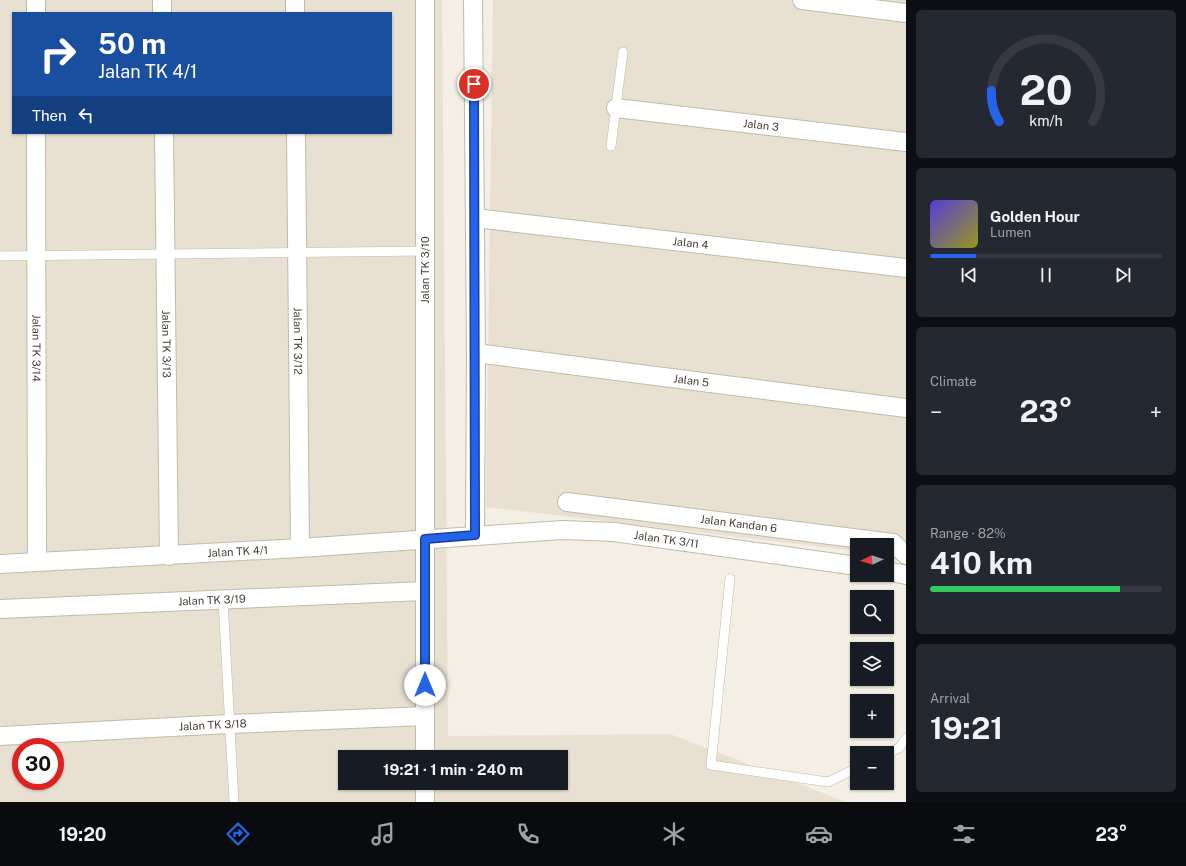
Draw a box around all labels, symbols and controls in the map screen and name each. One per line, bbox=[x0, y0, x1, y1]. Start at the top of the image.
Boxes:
text: 50 m bbox=[98, 27, 166, 60]
icon: right bbox=[32, 28, 84, 80]
text: Jalan TK 4/1 bbox=[98, 61, 197, 82]
text: 20 bbox=[1019, 65, 1073, 114]
pin bbox=[457, 67, 491, 101]
icon: arrive bbox=[463, 73, 485, 95]
icon: left bbox=[75, 104, 97, 126]
text: Then bbox=[32, 107, 67, 124]
text: km/h bbox=[1029, 112, 1063, 129]
street label: Jalan 3 bbox=[743, 117, 780, 133]
text: Golden Hour bbox=[990, 208, 1080, 225]
text: Lumen bbox=[990, 225, 1031, 240]
street label: Jalan 4 bbox=[672, 235, 709, 251]
street label: Jalan TK 3/10 bbox=[419, 236, 431, 304]
icon: previous bbox=[958, 264, 980, 286]
icon: pause bbox=[1035, 264, 1057, 286]
icon: next bbox=[1112, 264, 1134, 286]
street label: Jalan TK 3/12 bbox=[292, 307, 304, 375]
street label: Jalan TK 3/13 bbox=[160, 310, 173, 378]
street label: Jalan TK 3/14 bbox=[30, 314, 43, 382]
street label: Jalan 5 bbox=[673, 372, 710, 389]
text: Climate bbox=[930, 374, 977, 389]
text: 23° bbox=[1019, 393, 1073, 429]
text: − bbox=[930, 399, 942, 425]
text: + bbox=[1150, 399, 1162, 425]
street label: Jalan Kandan 6 bbox=[700, 513, 778, 534]
text: Range · 82% bbox=[930, 526, 1006, 541]
street label: Jalan TK 3/11 bbox=[633, 529, 700, 550]
north arrow bbox=[850, 538, 894, 582]
map controls bbox=[850, 538, 894, 790]
street label: Jalan TK 4/1 bbox=[207, 544, 268, 559]
text: 410 km bbox=[930, 545, 1033, 581]
button: search bbox=[850, 590, 894, 634]
street label: Jalan TK 3/19 bbox=[178, 593, 246, 607]
button: layers bbox=[850, 642, 894, 686]
position arrow bbox=[404, 664, 446, 706]
text: Arrival bbox=[930, 691, 970, 706]
button: + bbox=[850, 694, 894, 738]
text: 19:21 bbox=[930, 710, 1003, 746]
street label: Jalan TK 3/18 bbox=[178, 717, 247, 733]
speed limit sign: 30 bbox=[12, 738, 64, 790]
button: − bbox=[850, 746, 894, 790]
text: 19:21 · 1 min · 240 m bbox=[383, 761, 523, 778]
icon: directions bbox=[224, 820, 252, 848]
icon: music bbox=[369, 820, 397, 848]
icon: phone bbox=[514, 820, 542, 848]
icon: climate bbox=[660, 820, 688, 848]
icon: car bbox=[805, 820, 833, 848]
icon: filters bbox=[950, 820, 978, 848]
text: 19:20 bbox=[59, 824, 106, 845]
text: 23° bbox=[1095, 824, 1127, 845]

